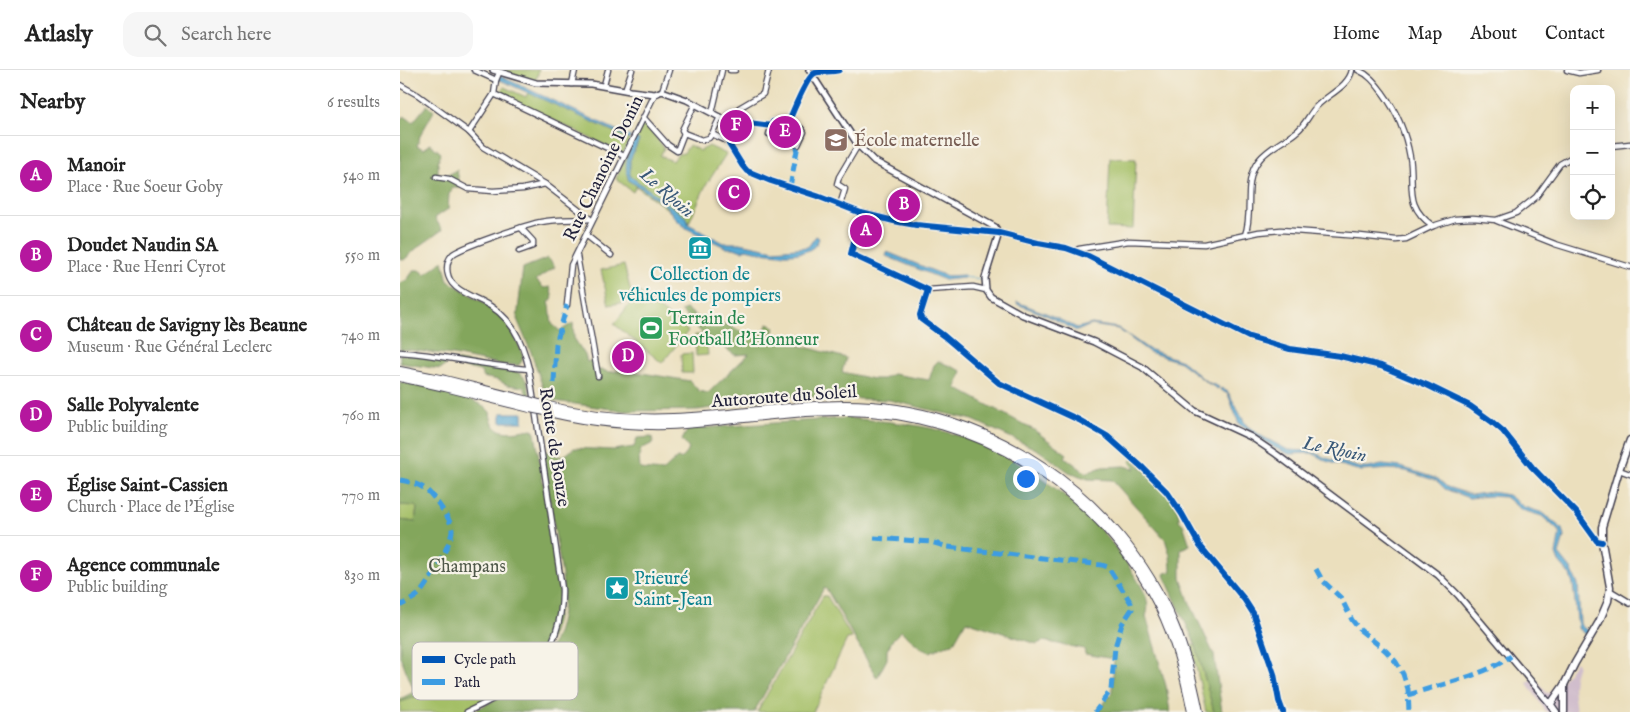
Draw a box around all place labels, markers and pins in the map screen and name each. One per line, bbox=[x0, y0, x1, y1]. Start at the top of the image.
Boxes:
pin: F bbox=[720, 107, 752, 145]
pin: E bbox=[769, 113, 801, 151]
school or university icon: École maternelle bbox=[823, 127, 849, 153]
place label: École maternelle bbox=[854, 128, 979, 153]
pin: C bbox=[718, 175, 750, 213]
pin: B bbox=[888, 186, 920, 224]
pin: A bbox=[850, 212, 882, 250]
museum icon: Collection de véhicules de pompiers bbox=[687, 235, 713, 261]
place label: Collection de véhicules de pompiers bbox=[619, 264, 781, 308]
place label: Terrain de Football d'Honneur bbox=[668, 308, 819, 352]
sports icon: Terrain de Football d'Honneur bbox=[638, 315, 664, 341]
pin: D bbox=[612, 338, 644, 376]
place label: Prieuré Saint-Jean bbox=[634, 568, 713, 612]
place icon: Prieuré Saint-Jean bbox=[604, 575, 630, 601]

